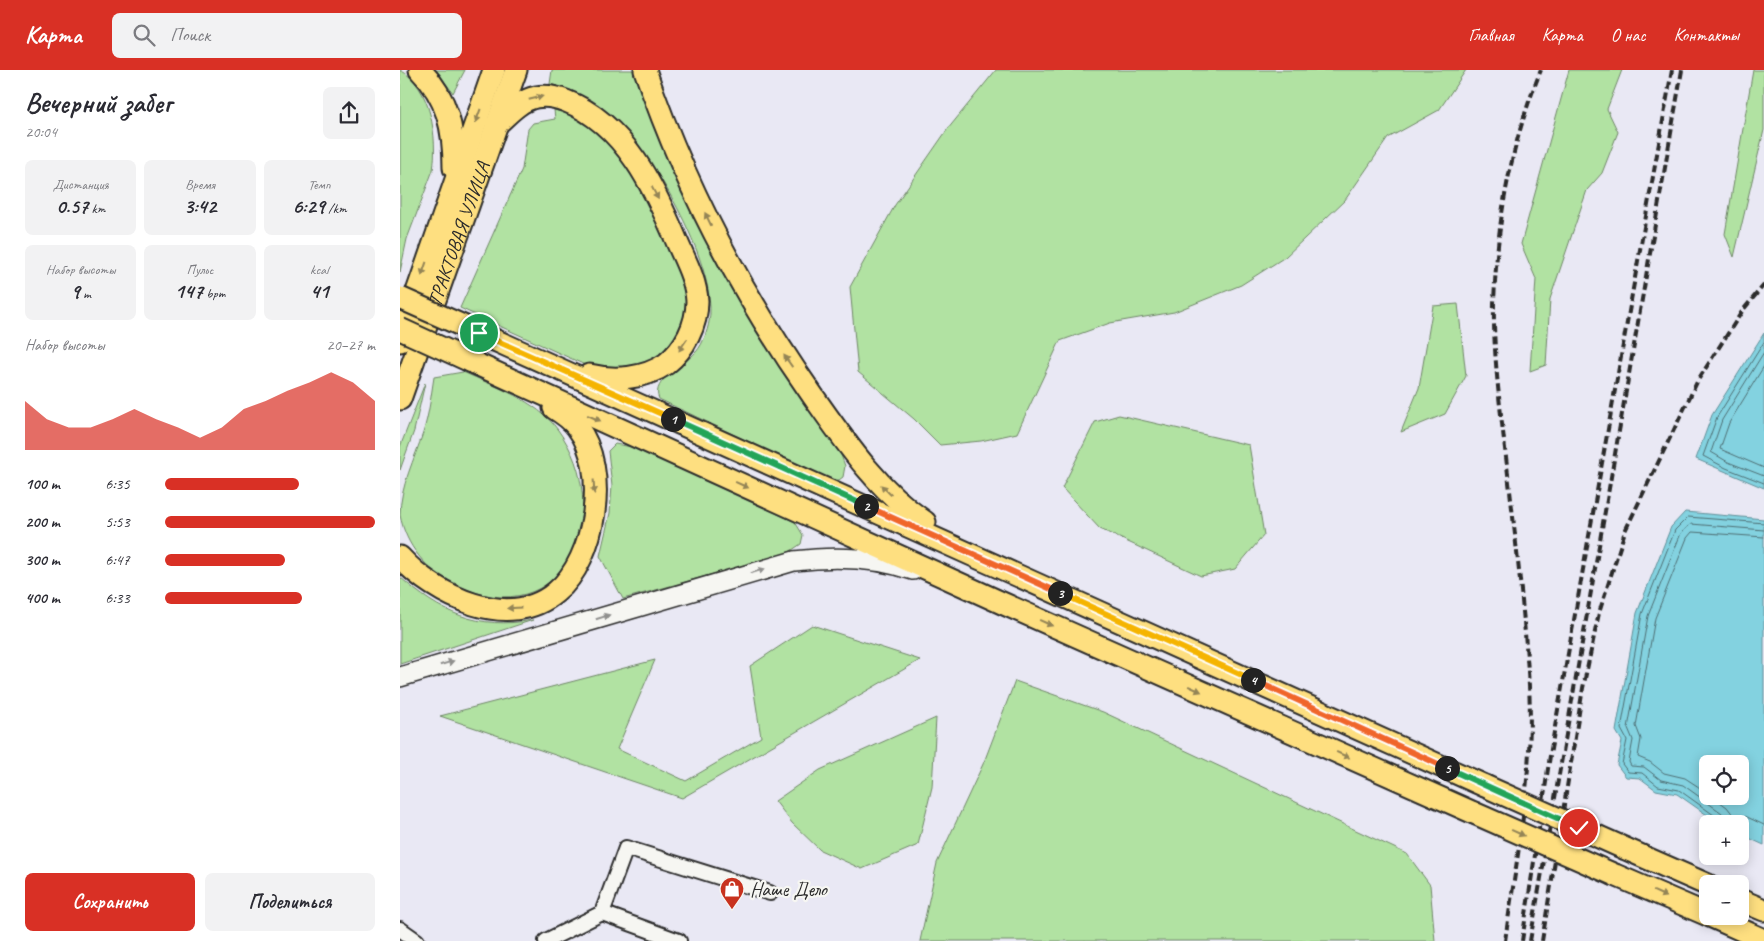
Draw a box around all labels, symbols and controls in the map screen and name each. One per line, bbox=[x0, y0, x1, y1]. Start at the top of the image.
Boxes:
search box bbox=[112, 13, 462, 58]
text: Карта bbox=[25, 20, 82, 50]
icon: search bbox=[130, 21, 158, 49]
text: Поиск bbox=[170, 23, 210, 47]
text: Главная bbox=[1469, 24, 1514, 46]
text: Карта bbox=[1542, 24, 1583, 46]
text: О нас bbox=[1611, 24, 1646, 46]
text: Контакты bbox=[1674, 24, 1739, 46]
text: Вечерний забег bbox=[25, 85, 172, 120]
button: share bbox=[323, 87, 375, 139]
one-way arrow bbox=[528, 94, 543, 102]
one-way arrow bbox=[474, 109, 482, 124]
text: 20:04 bbox=[25, 122, 57, 142]
street label: ТРАКТОВАЯ УЛИЦА bbox=[421, 158, 495, 309]
text: Дистанция bbox=[53, 176, 109, 193]
text: Время bbox=[185, 176, 215, 193]
text: Темп bbox=[308, 176, 331, 193]
one-way arrow bbox=[651, 186, 659, 201]
text: 0.57 bbox=[56, 193, 88, 219]
text: 3:42 bbox=[184, 193, 216, 219]
text: 6:29 bbox=[292, 193, 325, 219]
text: km bbox=[88, 200, 105, 217]
text: /km bbox=[325, 200, 347, 217]
one-way arrow bbox=[704, 212, 712, 227]
text: Набор высоты bbox=[46, 261, 115, 278]
text: Пульс bbox=[186, 261, 214, 278]
text: kcal bbox=[310, 261, 329, 278]
one-way arrow bbox=[420, 262, 428, 277]
text: 9 bbox=[70, 278, 80, 304]
text: 147 bbox=[175, 278, 203, 304]
text: 41 bbox=[310, 278, 329, 304]
text: m bbox=[80, 285, 91, 302]
text: bpm bbox=[203, 285, 225, 302]
pin bbox=[458, 312, 500, 354]
icon: arrive bbox=[465, 319, 493, 347]
text: Набор высоты bbox=[25, 335, 104, 355]
text: 20–27 m bbox=[326, 335, 375, 355]
one-way arrow bbox=[678, 338, 688, 351]
one-way arrow bbox=[783, 354, 793, 368]
pin: 1 bbox=[660, 406, 686, 432]
text: 1 bbox=[670, 411, 677, 428]
one-way arrow bbox=[587, 414, 601, 422]
text: 100 m bbox=[25, 474, 60, 494]
text: 6:35 bbox=[105, 474, 130, 494]
one-way arrow bbox=[591, 479, 599, 495]
one-way arrow bbox=[735, 482, 749, 490]
one-way arrow bbox=[880, 484, 892, 496]
pin: 2 bbox=[854, 494, 878, 518]
text: 2 bbox=[863, 498, 870, 515]
text: 200 m bbox=[25, 512, 60, 532]
text: 5:53 bbox=[105, 512, 130, 532]
text: 300 m bbox=[25, 550, 60, 570]
text: 6:47 bbox=[105, 550, 130, 570]
one-way arrow bbox=[751, 566, 766, 574]
pin: 3 bbox=[1048, 580, 1072, 606]
text: 3 bbox=[1057, 585, 1064, 602]
text: 400 m bbox=[25, 588, 60, 608]
text: 6:33 bbox=[105, 588, 130, 608]
one-way arrow bbox=[505, 604, 521, 612]
one-way arrow bbox=[595, 612, 610, 620]
one-way arrow bbox=[1039, 620, 1053, 628]
one-way arrow bbox=[439, 659, 454, 667]
pin: 4 bbox=[1240, 668, 1266, 692]
text: 4 bbox=[1250, 672, 1257, 689]
one-way arrow bbox=[1188, 686, 1202, 694]
one-way arrow bbox=[1336, 752, 1350, 760]
map controls bbox=[1699, 755, 1749, 925]
button: locate bbox=[1699, 755, 1749, 805]
pin: 5 bbox=[1434, 756, 1460, 780]
text: 5 bbox=[1444, 760, 1451, 777]
pin bbox=[1558, 807, 1600, 849]
icon: check bbox=[1565, 814, 1593, 842]
button: + bbox=[1699, 815, 1749, 865]
one-way arrow bbox=[1511, 829, 1525, 837]
button: Сохранить bbox=[25, 873, 195, 931]
button: Поделиться bbox=[205, 873, 375, 931]
button: − bbox=[1699, 875, 1749, 925]
shop icon: Наше Дело bbox=[719, 876, 745, 910]
place label: Наше Дело bbox=[750, 877, 828, 902]
one-way arrow bbox=[1653, 891, 1667, 899]

